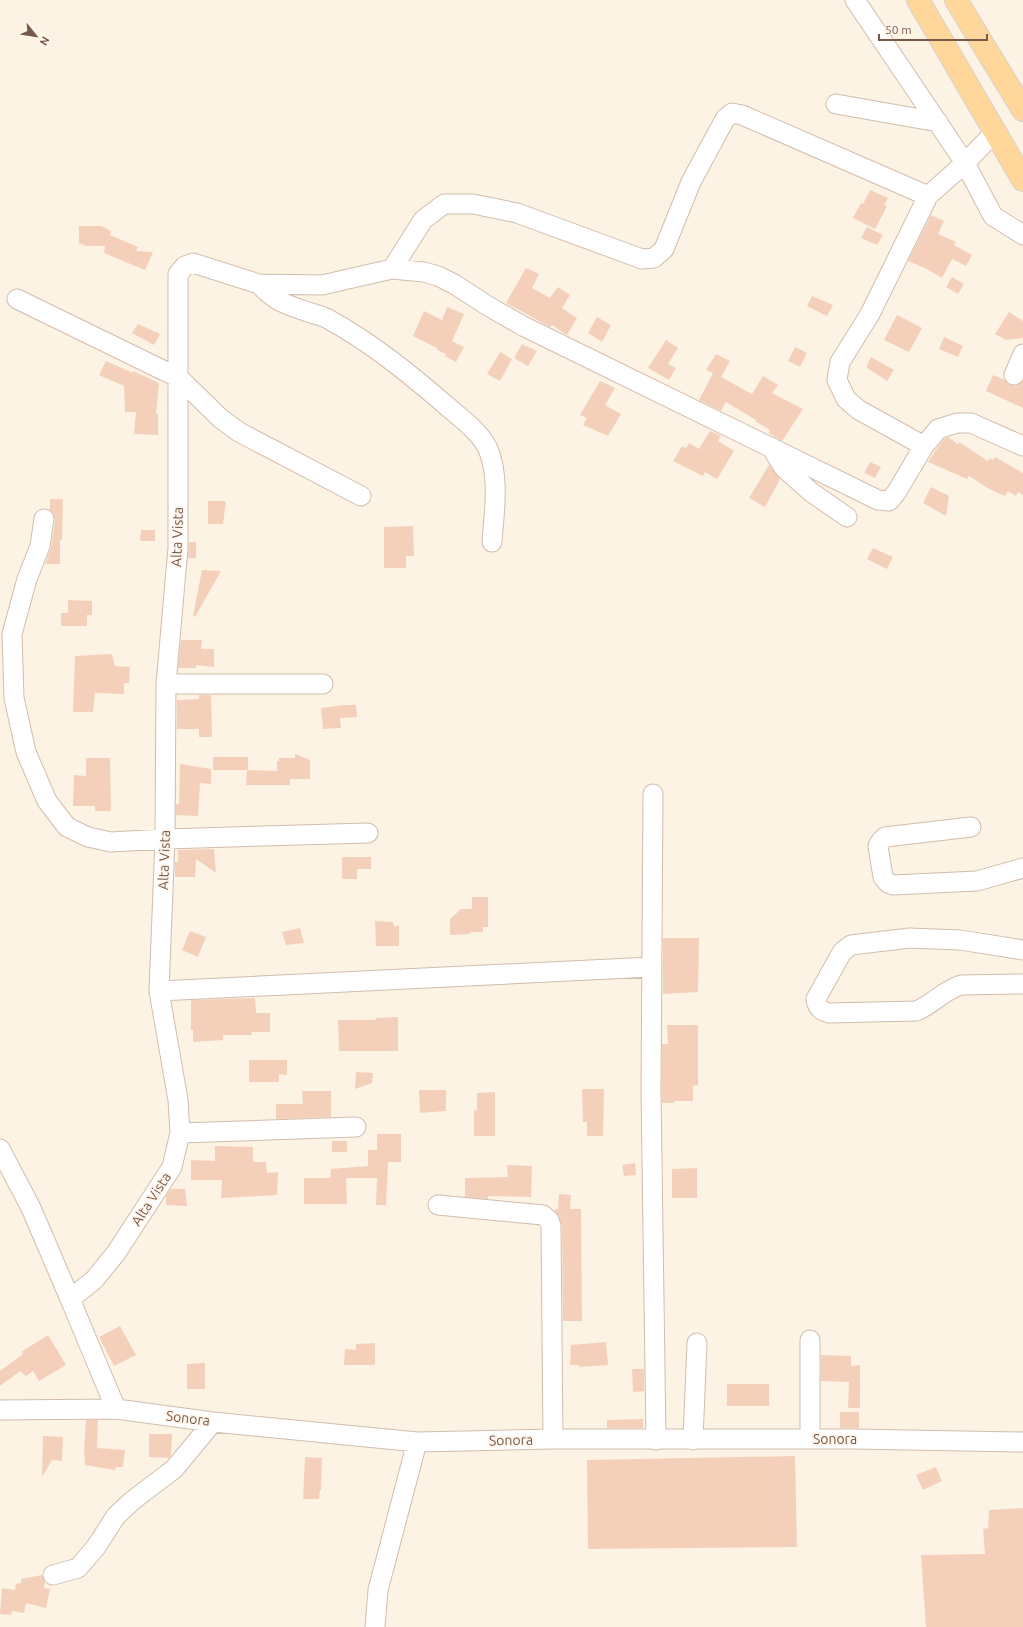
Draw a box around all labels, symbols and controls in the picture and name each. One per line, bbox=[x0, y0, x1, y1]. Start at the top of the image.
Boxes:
north arrow bbox=[16, 16, 56, 56]
scale bar bbox=[879, 16, 987, 42]
text: 50 m bbox=[885, 23, 912, 36]
text: N bbox=[37, 34, 52, 48]
street label: Alta Vista bbox=[168, 507, 186, 567]
street label: Alta Vista bbox=[155, 830, 173, 890]
street label: Alta Vista bbox=[128, 1169, 174, 1229]
street label: Sonora bbox=[165, 1407, 211, 1429]
street label: Sonora bbox=[813, 1431, 857, 1447]
street label: Sonora bbox=[489, 1432, 533, 1448]

